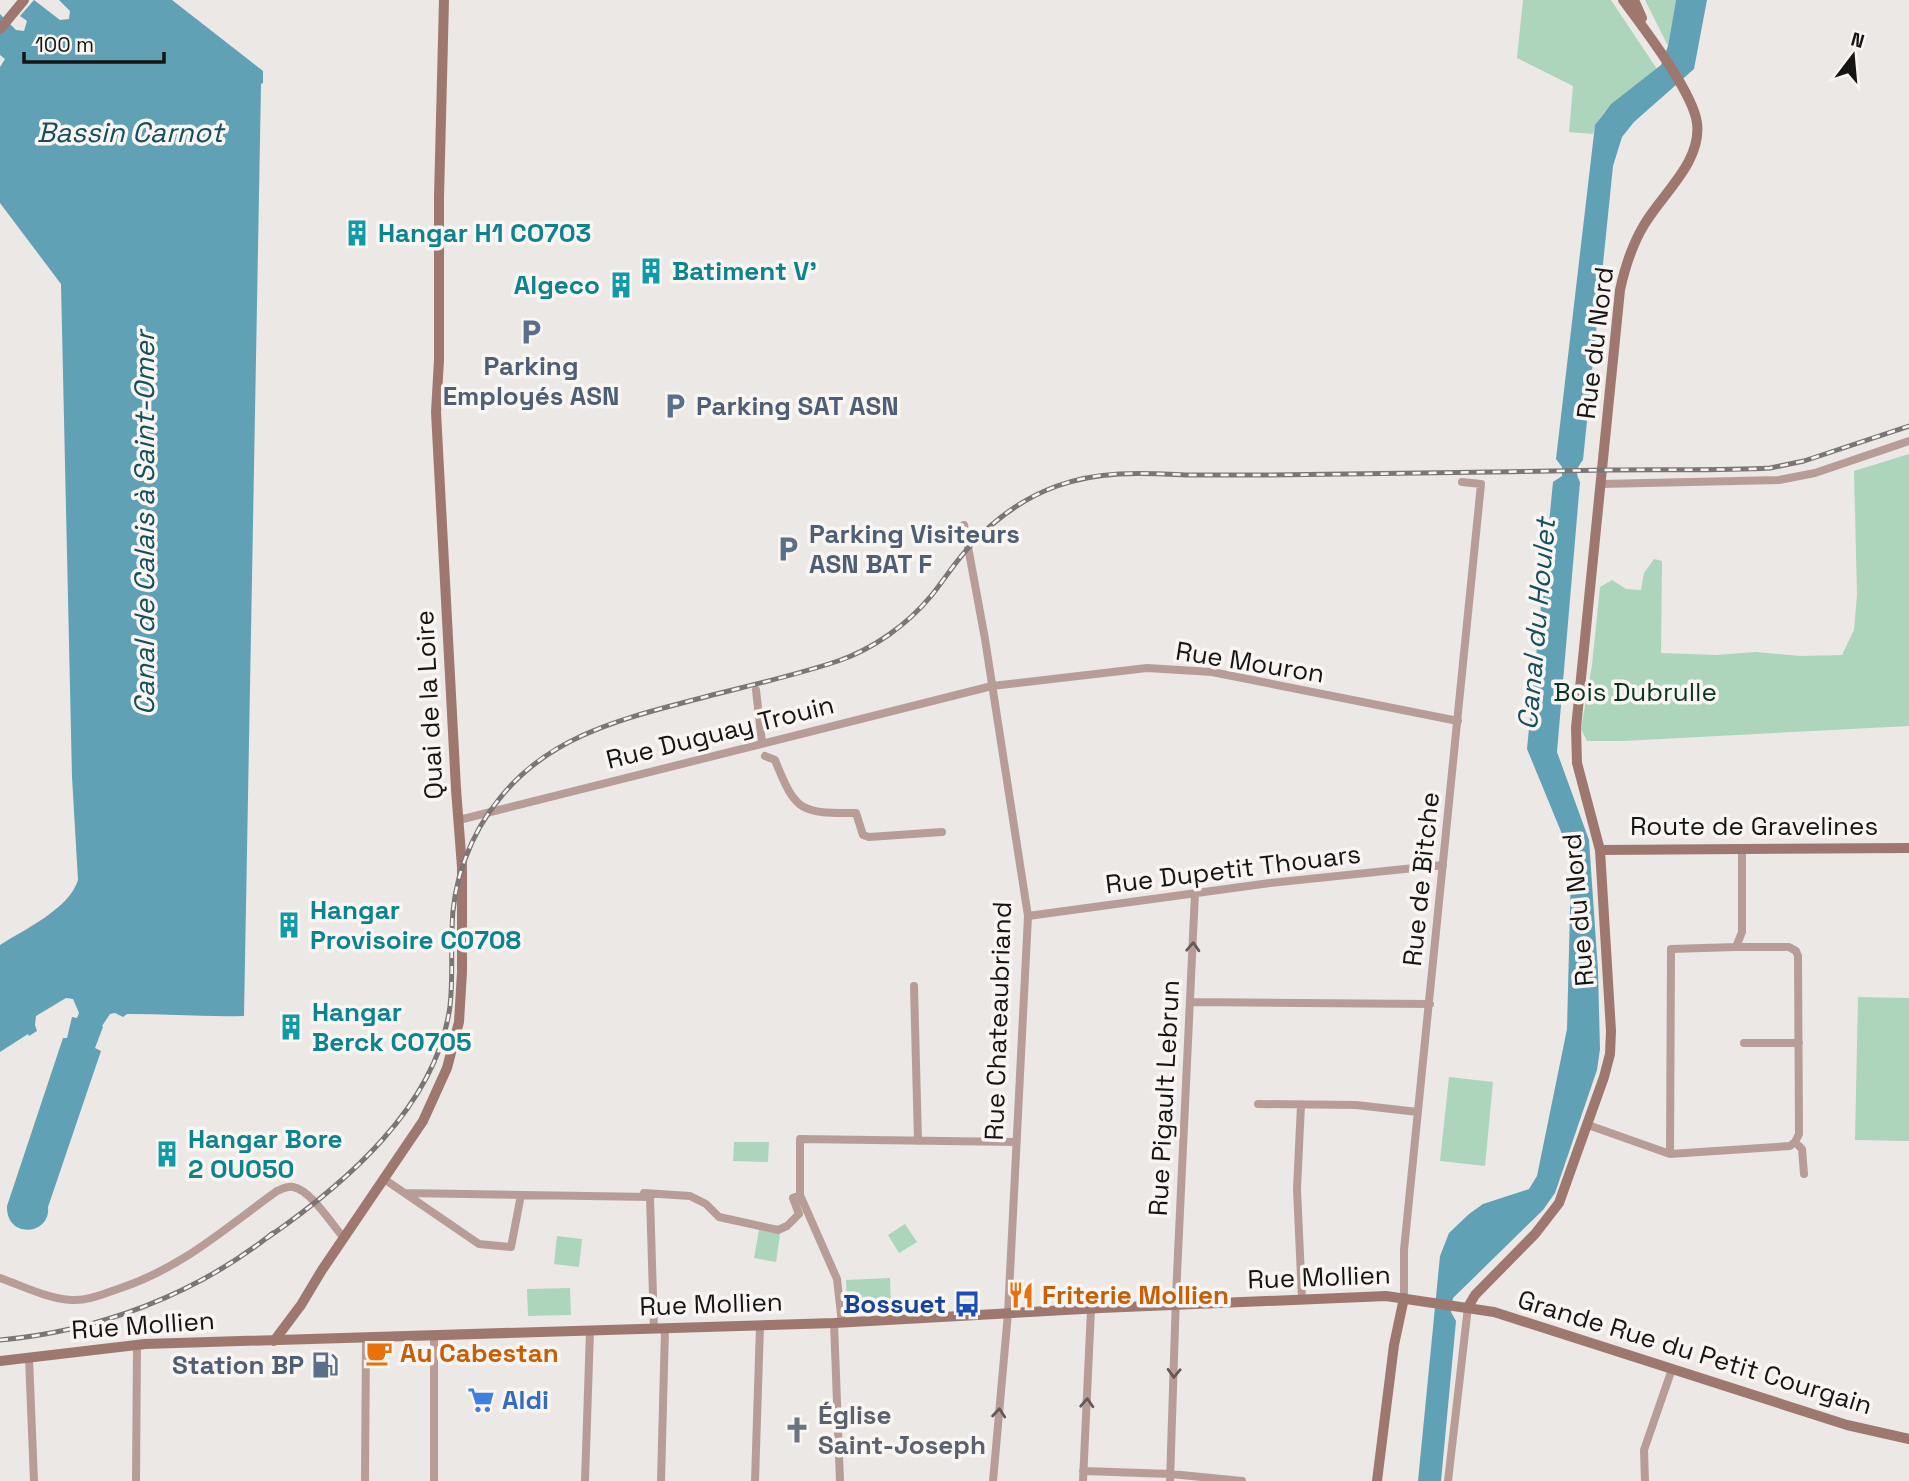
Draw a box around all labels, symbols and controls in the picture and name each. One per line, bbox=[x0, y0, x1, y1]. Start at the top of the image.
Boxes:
scale bar bbox=[24, 21, 164, 65]
north arrow bbox=[1818, 21, 1888, 91]
text: N bbox=[1848, 26, 1867, 54]
text: 100 m bbox=[35, 31, 94, 58]
water label: Bassin Carnot bbox=[37, 114, 226, 150]
place label: Hangar H1 CO703 bbox=[378, 216, 591, 250]
building icon: Hangar H1 CO703 bbox=[342, 218, 372, 248]
place label: Batiment V' bbox=[672, 254, 817, 288]
building icon: Batiment V' bbox=[636, 256, 666, 286]
street label: Rue du Nord bbox=[1569, 265, 1621, 421]
place label: Algeco bbox=[514, 268, 600, 302]
building icon: Algeco bbox=[606, 270, 636, 300]
parking icon: Parking Employés ASN bbox=[516, 317, 546, 347]
water label: Canal de Calais à Saint-Omer bbox=[126, 327, 162, 715]
place label: Parking Employés ASN bbox=[443, 349, 619, 413]
place label: Parking SAT ASN bbox=[696, 389, 899, 423]
parking icon: Parking SAT ASN bbox=[660, 391, 690, 421]
water label: Canal du Houlet bbox=[1509, 514, 1563, 731]
place label: Parking Visiteurs ASN BAT F bbox=[809, 517, 1020, 581]
parking icon: Parking Visiteurs ASN BAT F bbox=[773, 534, 803, 564]
street label: Quai de la Loire bbox=[407, 610, 451, 800]
street label: Rue Mouron bbox=[1173, 633, 1327, 691]
park label: Bois Dubrulle bbox=[1553, 675, 1717, 709]
street label: Rue Duguay Trouin bbox=[603, 687, 837, 777]
street label: Rue de Bitche bbox=[1395, 790, 1447, 968]
street label: Route de Gravelines bbox=[1630, 809, 1878, 843]
street label: Rue du Nord bbox=[1554, 832, 1602, 988]
street label: Rue Dupetit Thouars bbox=[1103, 836, 1363, 902]
place label: Hangar Provisoire CO708 bbox=[310, 893, 521, 957]
street label: Rue Chateaubriand bbox=[977, 901, 1019, 1141]
building icon: Hangar Provisoire CO708 bbox=[274, 910, 304, 940]
one-way arrow bbox=[1185, 941, 1200, 952]
street label: Rue Pigault Lebrun bbox=[1141, 979, 1187, 1217]
place label: Hangar Berck CO705 bbox=[312, 995, 472, 1059]
building icon: Hangar Berck CO705 bbox=[276, 1012, 306, 1042]
place label: Hangar Bore 2 OU050 bbox=[188, 1122, 343, 1186]
building icon: Hangar Bore 2 OU050 bbox=[152, 1139, 182, 1169]
street label: Rue Mollien bbox=[1247, 1258, 1391, 1296]
place label: Friterie Mollien bbox=[1042, 1278, 1229, 1312]
restaurant icon: Friterie Mollien bbox=[1006, 1280, 1036, 1310]
street label: Grande Rue du Petit Courgain bbox=[1514, 1282, 1876, 1422]
street label: Rue Mollien bbox=[639, 1285, 783, 1323]
place label: Bossuet bbox=[843, 1287, 946, 1321]
bus stop icon: Bossuet bbox=[952, 1289, 982, 1319]
street label: Rue Mollien bbox=[70, 1303, 216, 1347]
place label: Au Cabestan bbox=[400, 1336, 559, 1370]
cafe icon: Au Cabestan bbox=[364, 1338, 394, 1368]
place label: Station BP bbox=[172, 1348, 304, 1382]
fuel station icon: Station BP bbox=[310, 1350, 340, 1380]
one-way arrow bbox=[1166, 1368, 1181, 1379]
place label: Aldi bbox=[502, 1383, 549, 1417]
supermarket icon: Aldi bbox=[466, 1385, 496, 1415]
one-way arrow bbox=[1079, 1397, 1094, 1408]
place label: Église Saint-Joseph bbox=[818, 1398, 986, 1462]
one-way arrow bbox=[991, 1407, 1006, 1418]
church icon: Église Saint-Joseph bbox=[782, 1415, 812, 1445]

